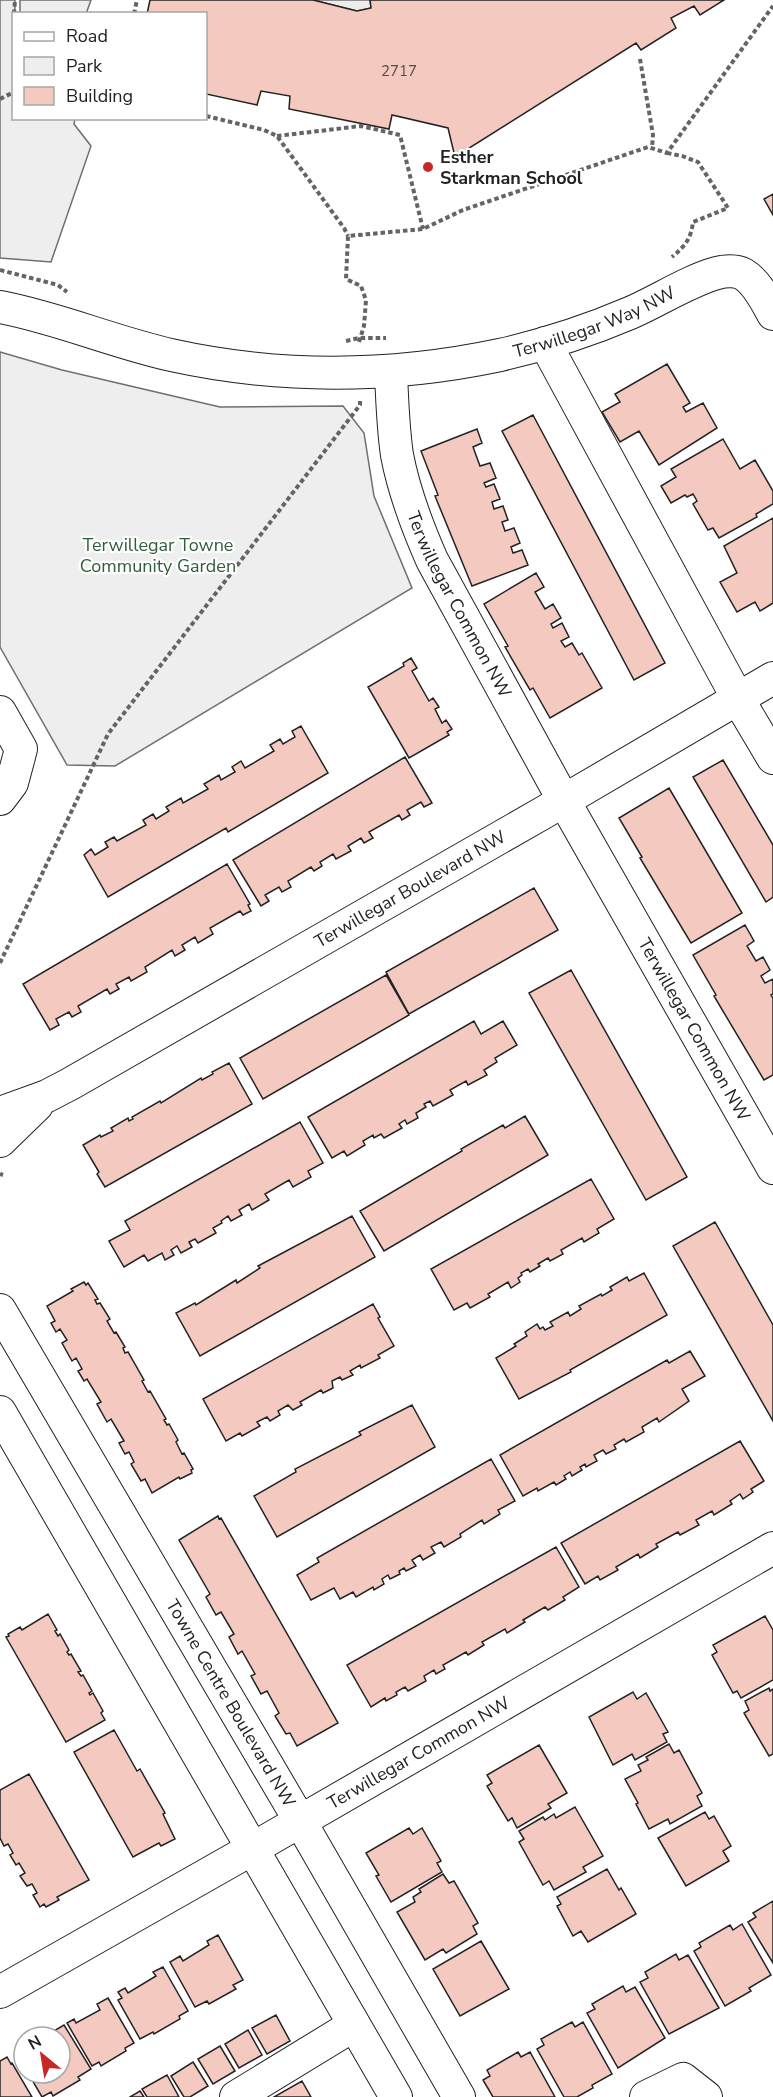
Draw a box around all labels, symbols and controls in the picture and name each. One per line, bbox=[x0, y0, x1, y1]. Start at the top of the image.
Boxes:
legend bbox=[12, 12, 207, 120]
text: Road bbox=[66, 24, 108, 48]
text: Park bbox=[66, 54, 103, 78]
house number: 2717 bbox=[381, 61, 417, 81]
text: Building bbox=[66, 84, 133, 108]
place label: Esther Starkman School bbox=[440, 145, 583, 190]
marker: Esther Starkman School bbox=[421, 160, 435, 174]
street label: Terwillegar Way NW bbox=[510, 280, 680, 363]
street label: Terwillegar Common NW bbox=[401, 508, 517, 702]
park label: Terwillegar Towne Community Garden bbox=[80, 533, 236, 578]
street label: Terwillegar Boulevard NW bbox=[310, 825, 510, 953]
street label: Terwillegar Common NW bbox=[633, 934, 756, 1126]
street label: Towne Centre Boulevard NW bbox=[160, 1595, 301, 1812]
street label: Terwillegar Common NW bbox=[323, 1691, 514, 1815]
north arrow bbox=[12, 2025, 72, 2085]
text: N bbox=[24, 2030, 46, 2055]

